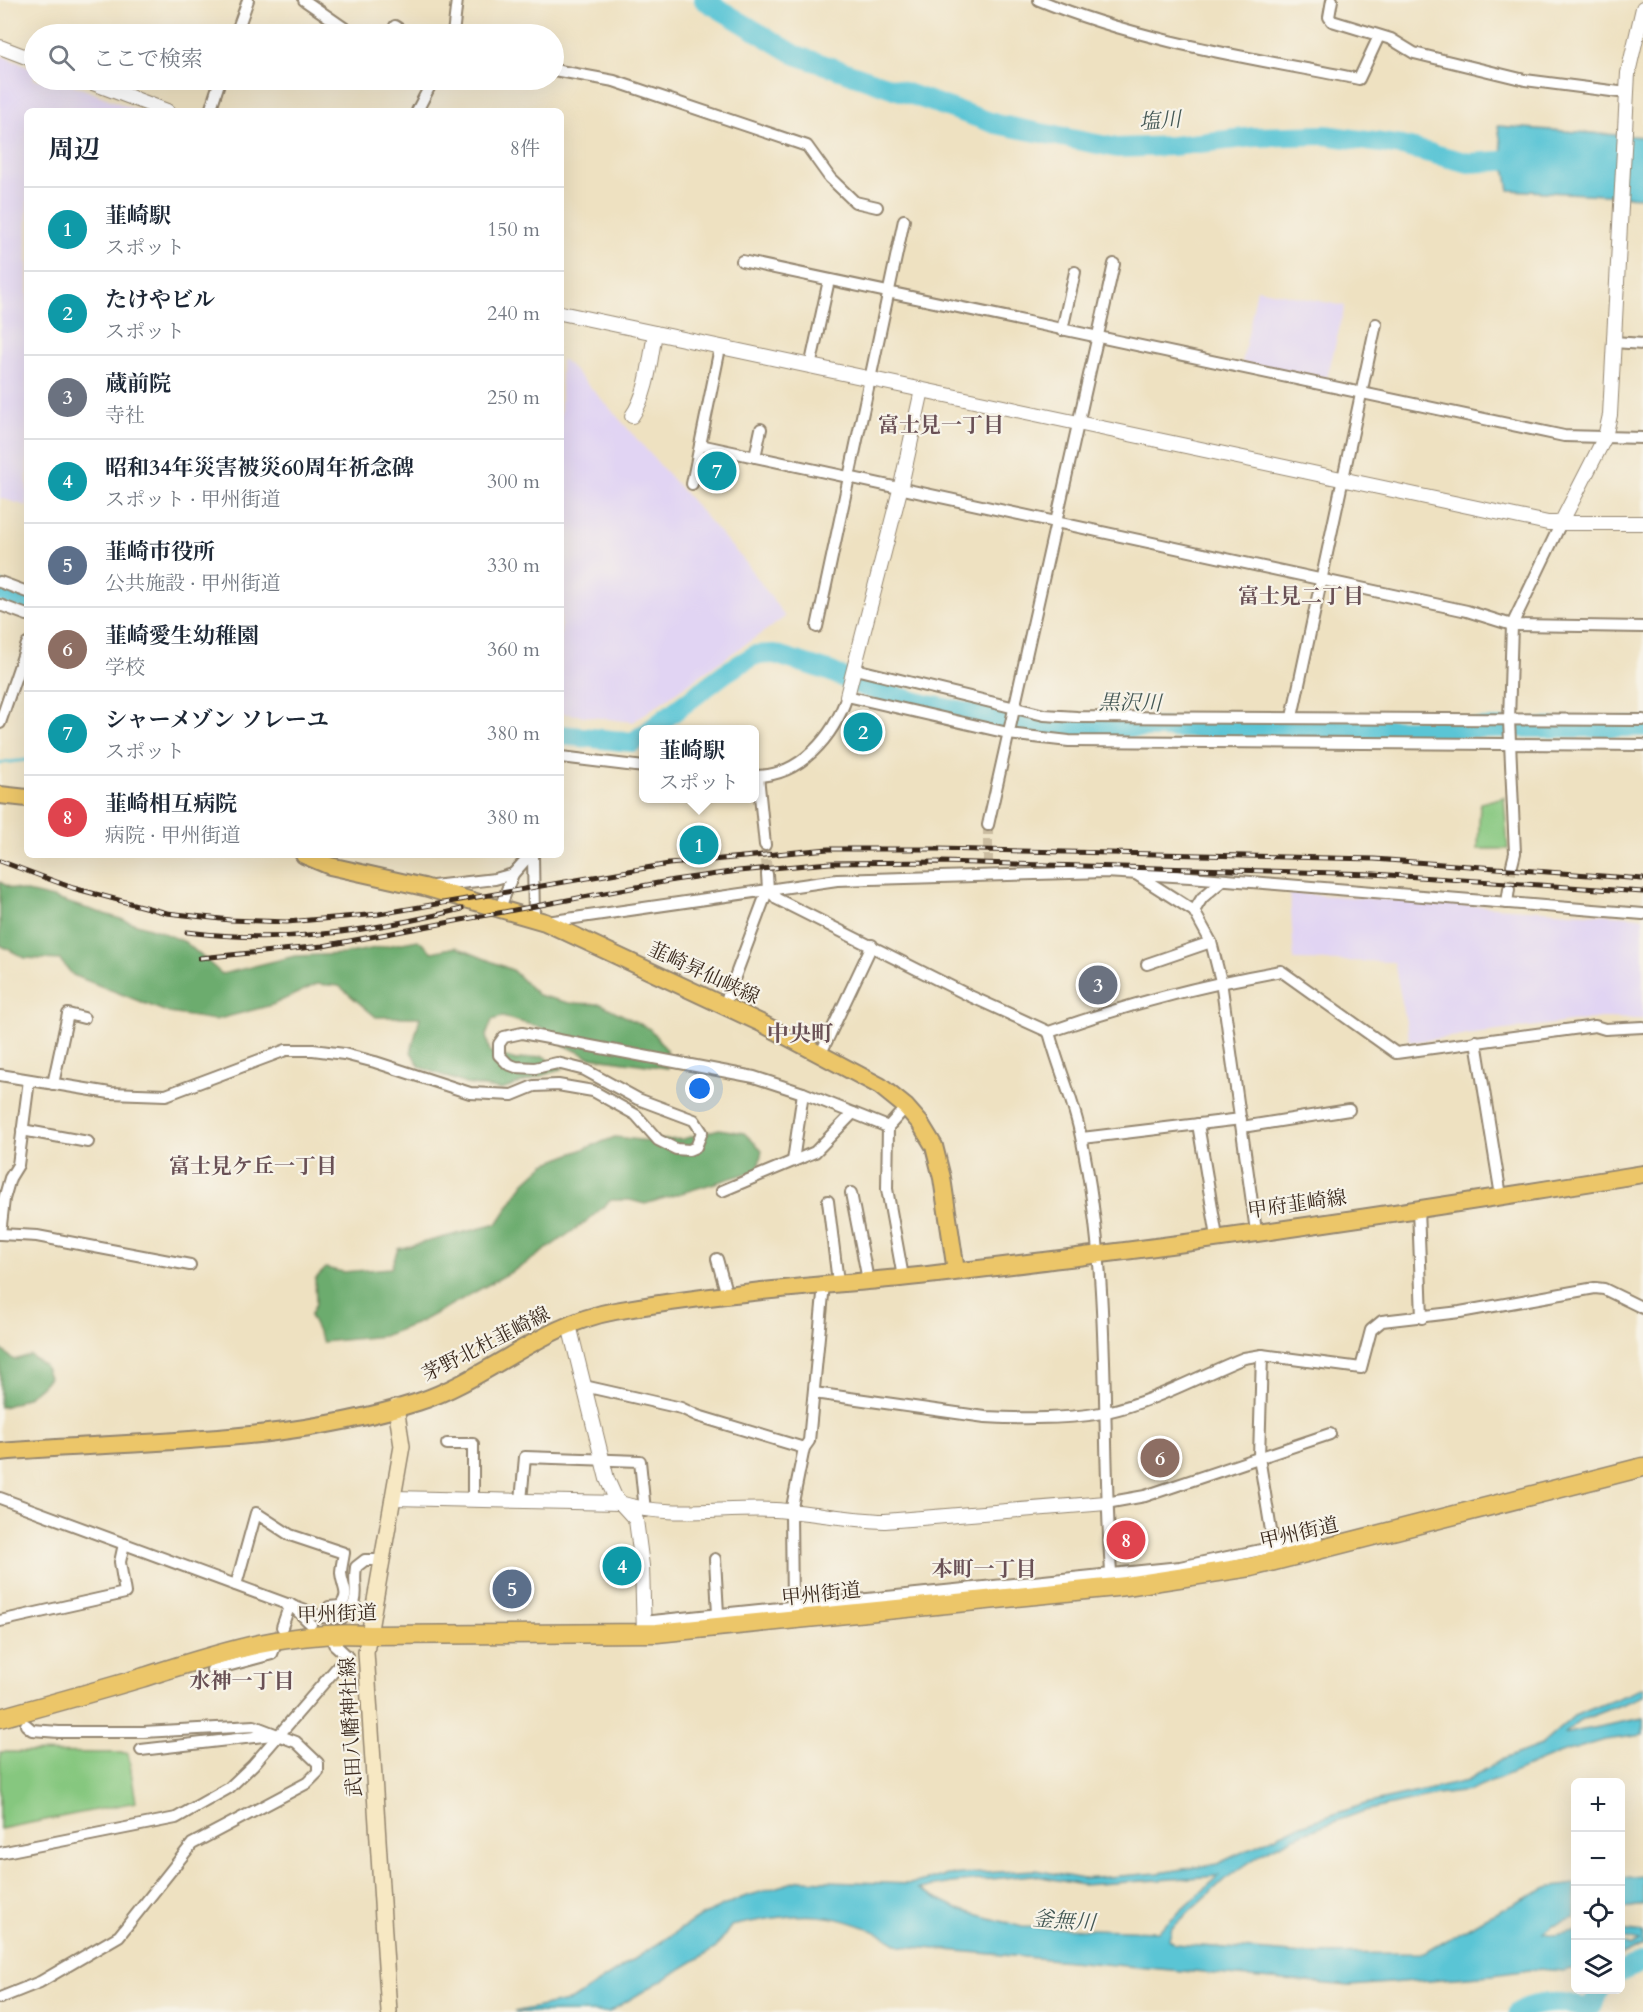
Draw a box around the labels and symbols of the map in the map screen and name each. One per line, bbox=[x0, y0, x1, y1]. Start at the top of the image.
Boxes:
water label: 塩川 bbox=[1138, 105, 1184, 137]
district label: 富士見一丁目 bbox=[878, 411, 1004, 440]
pin: 7 bbox=[698, 448, 736, 494]
district label: 富士見二丁目 bbox=[1238, 582, 1364, 611]
water label: 黒沢川 bbox=[1098, 688, 1164, 718]
pin: 2 bbox=[844, 710, 882, 754]
pin: 1 bbox=[680, 822, 718, 868]
street label: 韮崎昇仙峡線 bbox=[644, 935, 764, 1011]
pin: 3 bbox=[1078, 962, 1118, 1008]
district label: 中央町 bbox=[767, 1019, 833, 1049]
your location bbox=[685, 1074, 714, 1103]
district label: 富士見ケ丘一丁目 bbox=[169, 1152, 337, 1181]
street label: 甲府韮崎線 bbox=[1246, 1184, 1348, 1224]
street label: 茅野北杜韮崎線 bbox=[418, 1300, 554, 1388]
pin: 6 bbox=[1140, 1436, 1180, 1480]
street label: 甲州街道 bbox=[1257, 1511, 1341, 1555]
pin: 8 bbox=[1106, 1518, 1146, 1562]
pin: 4 bbox=[602, 1544, 642, 1588]
district label: 本町一丁目 bbox=[932, 1555, 1037, 1584]
pin: 5 bbox=[492, 1566, 532, 1612]
street label: 甲州街道 bbox=[780, 1576, 862, 1612]
street label: 甲州街道 bbox=[297, 1599, 377, 1629]
street label: 武田八幡神社線 bbox=[334, 1656, 368, 1798]
district label: 水神一丁目 bbox=[190, 1667, 295, 1696]
water label: 釜無川 bbox=[1032, 1904, 1098, 1938]

